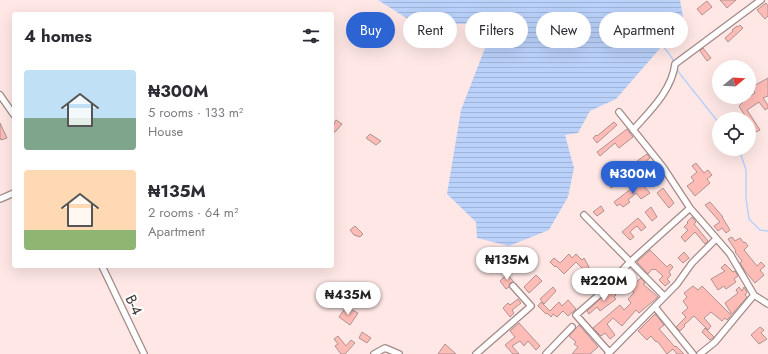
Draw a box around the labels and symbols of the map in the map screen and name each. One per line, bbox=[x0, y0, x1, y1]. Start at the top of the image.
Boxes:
north arrow bbox=[712, 60, 756, 104]
pin: ₦300M bbox=[605, 161, 661, 195]
pin: ₦135M bbox=[479, 247, 535, 281]
pin: ₦220M bbox=[576, 268, 632, 302]
pin: ₦435M bbox=[320, 282, 376, 316]
street label: B-4 bbox=[120, 291, 148, 319]

